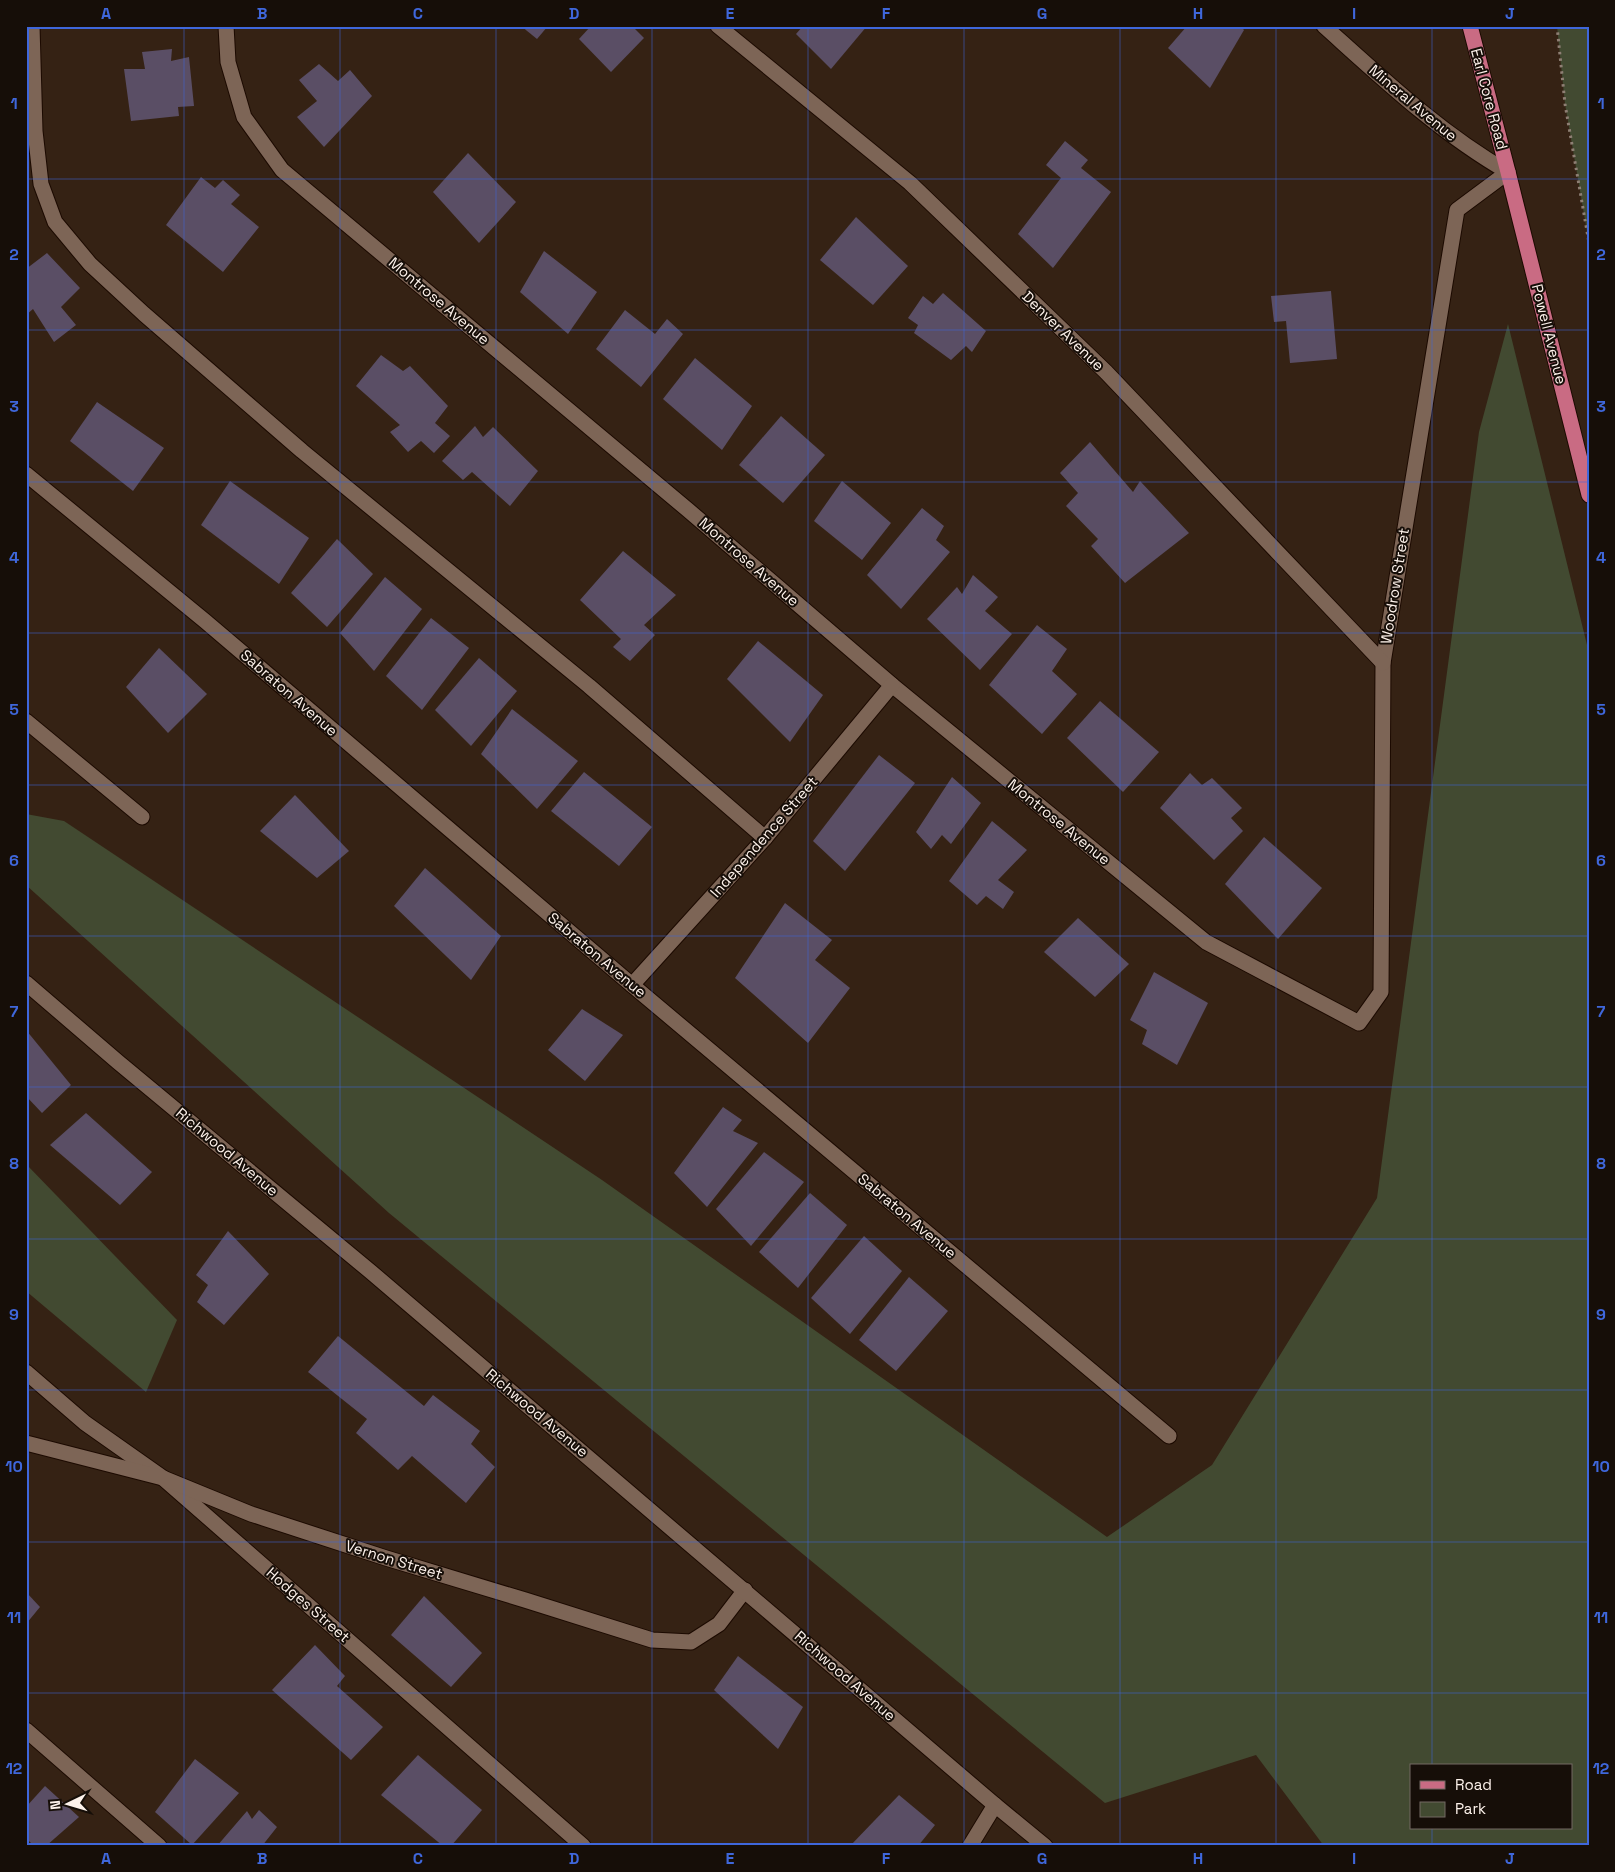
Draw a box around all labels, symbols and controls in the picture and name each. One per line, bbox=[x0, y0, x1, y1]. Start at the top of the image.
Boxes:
text: A bbox=[101, 3, 111, 24]
text: B bbox=[257, 3, 267, 24]
text: C bbox=[413, 3, 423, 24]
text: D bbox=[569, 3, 579, 24]
text: E bbox=[726, 3, 735, 24]
text: F bbox=[882, 3, 891, 24]
text: G bbox=[1037, 3, 1047, 24]
text: H bbox=[1193, 3, 1203, 24]
text: I bbox=[1352, 3, 1356, 24]
text: J bbox=[1505, 3, 1515, 24]
street label: Earl Core Road bbox=[1467, 46, 1512, 152]
street label: Mineral Avenue bbox=[1365, 60, 1461, 145]
text: 1 bbox=[10, 93, 18, 114]
text: 1 bbox=[1597, 93, 1605, 114]
text: 2 bbox=[9, 244, 19, 265]
text: 2 bbox=[1596, 244, 1606, 265]
street label: Montrose Avenue bbox=[385, 253, 494, 349]
street label: Powell Avenue bbox=[1528, 282, 1571, 386]
street label: Denver Avenue bbox=[1018, 287, 1108, 375]
text: 3 bbox=[9, 396, 19, 417]
text: 3 bbox=[1596, 396, 1606, 417]
street label: Montrose Avenue bbox=[695, 513, 803, 610]
street label: Woodrow Street bbox=[1376, 526, 1413, 645]
text: 4 bbox=[9, 547, 19, 568]
text: 4 bbox=[1596, 547, 1606, 568]
street label: Sabraton Avenue bbox=[237, 645, 342, 740]
text: 5 bbox=[9, 699, 19, 720]
text: 5 bbox=[1596, 699, 1606, 720]
street label: Independence Street bbox=[706, 772, 822, 901]
street label: Montrose Avenue bbox=[1004, 775, 1114, 869]
text: 6 bbox=[9, 850, 19, 871]
text: 6 bbox=[1596, 850, 1606, 871]
street label: Sabraton Avenue bbox=[544, 908, 651, 1001]
text: 7 bbox=[10, 1001, 19, 1022]
text: 7 bbox=[1597, 1001, 1606, 1022]
street label: Richwood Avenue bbox=[172, 1103, 283, 1200]
text: 8 bbox=[9, 1153, 19, 1174]
text: 8 bbox=[1596, 1153, 1606, 1174]
street label: Sabraton Avenue bbox=[854, 1169, 961, 1262]
text: 9 bbox=[9, 1304, 19, 1325]
text: 9 bbox=[1596, 1304, 1606, 1325]
street label: Richwood Avenue bbox=[482, 1364, 593, 1461]
text: 10 bbox=[5, 1456, 23, 1477]
text: 10 bbox=[1592, 1456, 1610, 1477]
street label: Vernon Street bbox=[343, 1536, 445, 1583]
street label: Hodges Street bbox=[263, 1563, 354, 1646]
text: 11 bbox=[7, 1607, 21, 1628]
text: 11 bbox=[1594, 1607, 1608, 1628]
street label: Richwood Avenue bbox=[791, 1626, 900, 1725]
text: 12 bbox=[6, 1758, 22, 1779]
text: 12 bbox=[1593, 1758, 1609, 1779]
legend bbox=[1410, 1764, 1572, 1830]
text: Road bbox=[1455, 1775, 1492, 1794]
north arrow bbox=[42, 1780, 92, 1830]
text: Park bbox=[1455, 1799, 1486, 1818]
text: N bbox=[46, 1800, 64, 1811]
text: A bbox=[101, 1848, 111, 1869]
text: B bbox=[257, 1848, 267, 1869]
text: C bbox=[413, 1848, 423, 1869]
text: D bbox=[569, 1848, 579, 1869]
text: E bbox=[726, 1848, 735, 1869]
text: F bbox=[882, 1848, 891, 1869]
text: G bbox=[1037, 1848, 1047, 1869]
text: H bbox=[1193, 1848, 1203, 1869]
text: I bbox=[1352, 1848, 1356, 1869]
text: J bbox=[1505, 1848, 1515, 1869]

